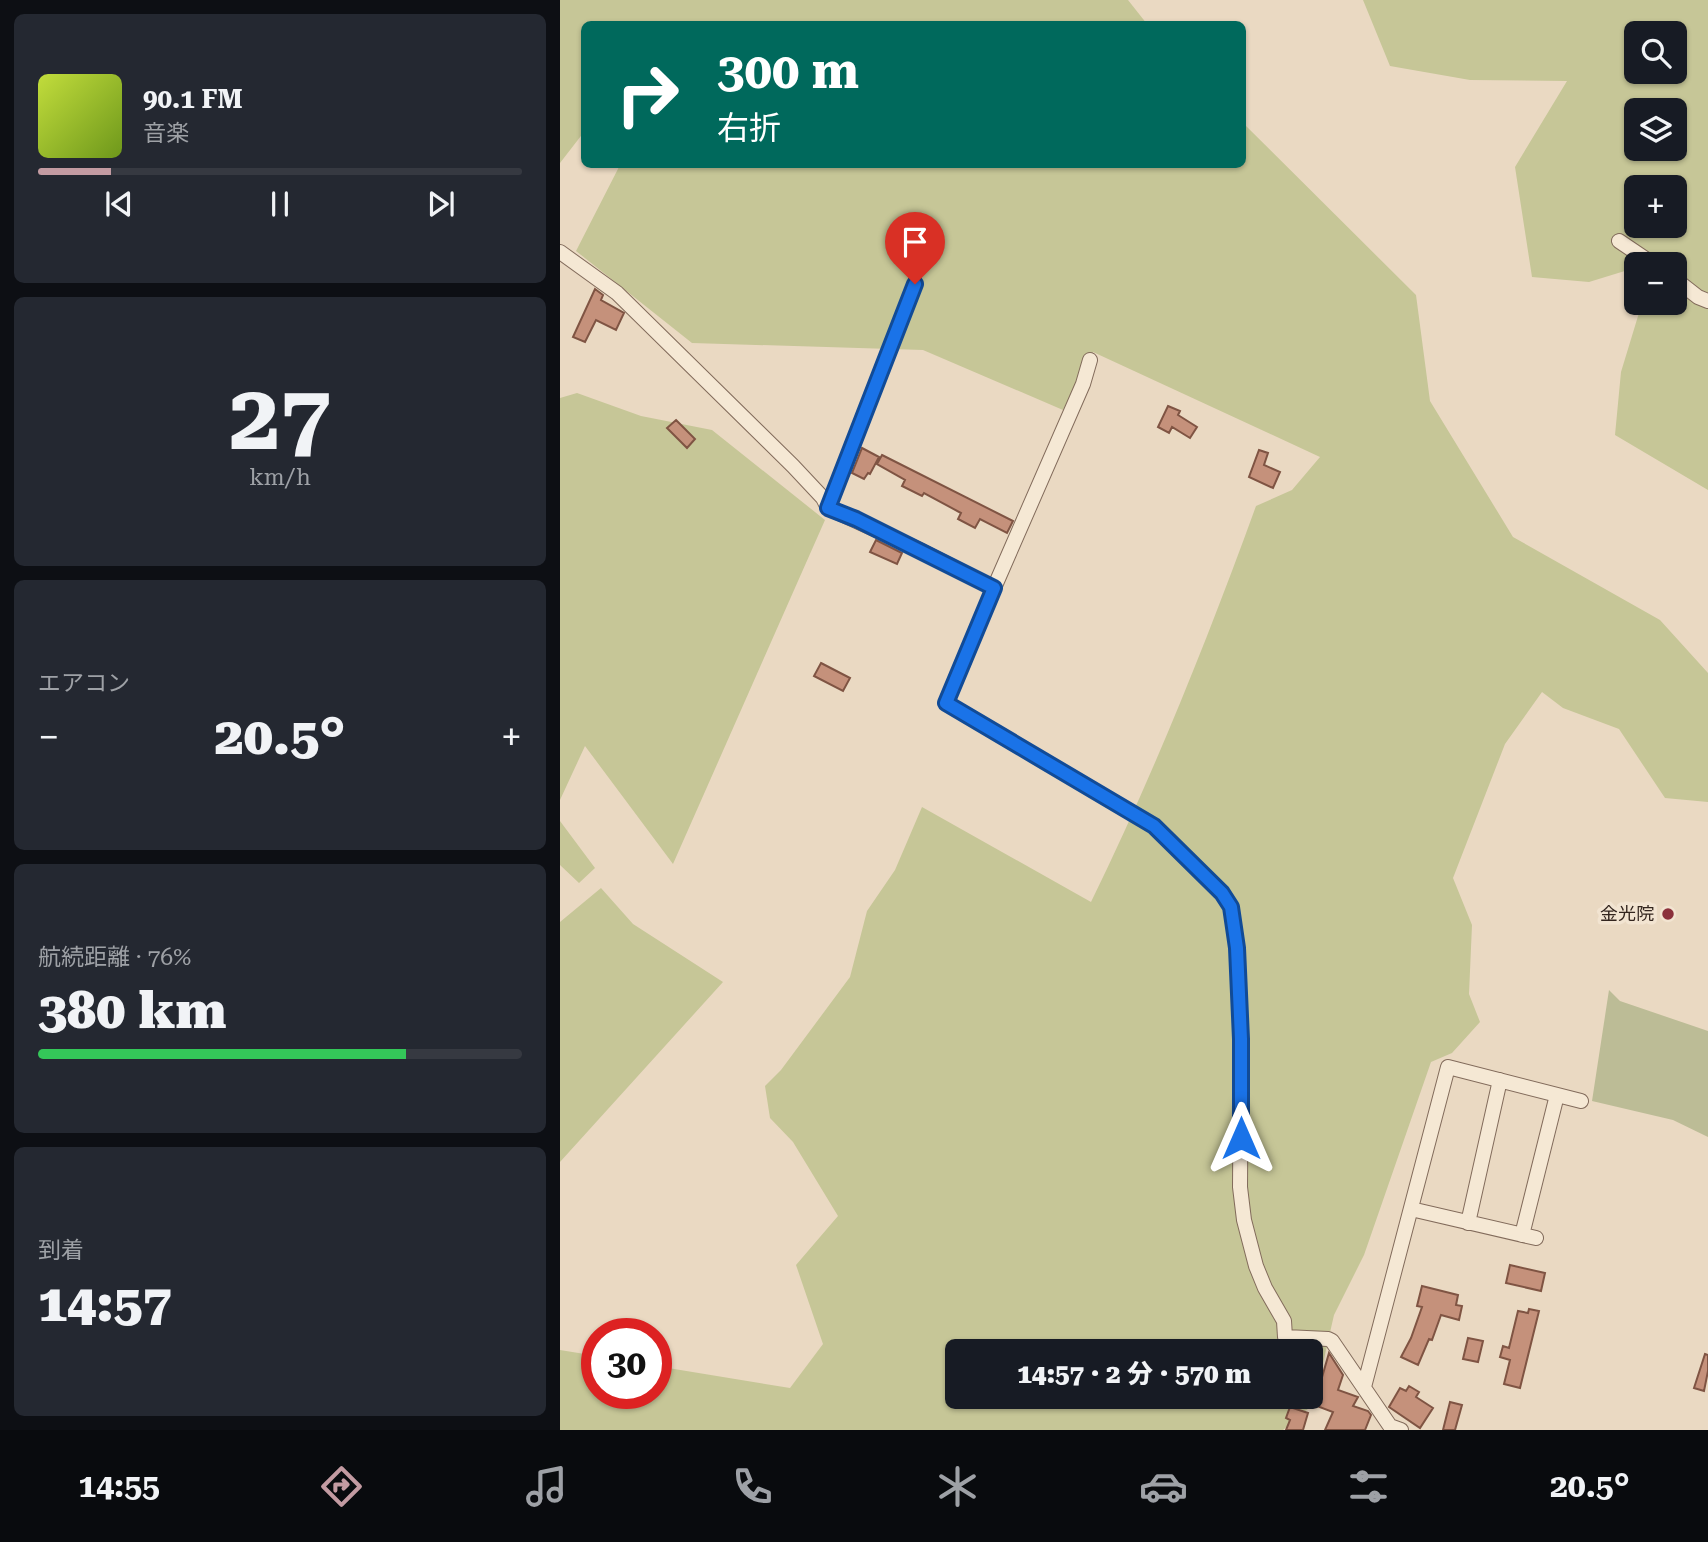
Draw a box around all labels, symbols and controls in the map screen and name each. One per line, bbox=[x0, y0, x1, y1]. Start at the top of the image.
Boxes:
map controls bbox=[1624, 21, 1687, 315]
button: search bbox=[1624, 21, 1687, 84]
text: 300 m bbox=[717, 43, 859, 100]
icon: right bbox=[602, 49, 693, 140]
text: 90.1 FM bbox=[143, 84, 243, 114]
button: layers bbox=[1624, 98, 1687, 161]
text: 右折 bbox=[717, 109, 781, 147]
text: 音楽 bbox=[143, 120, 189, 147]
button: + bbox=[1624, 175, 1687, 238]
icon: previous bbox=[100, 185, 138, 223]
icon: pause bbox=[261, 185, 299, 223]
icon: next bbox=[422, 185, 460, 223]
pin bbox=[885, 212, 945, 284]
icon: arrive bbox=[896, 223, 934, 261]
button: − bbox=[1624, 252, 1687, 315]
text: 27 bbox=[229, 365, 331, 471]
text: km/h bbox=[249, 464, 311, 491]
text: エアコン bbox=[38, 670, 130, 697]
text: 20.5° bbox=[215, 706, 345, 767]
text: − bbox=[38, 715, 59, 759]
text: + bbox=[501, 715, 522, 759]
place label: 金光院 bbox=[1600, 903, 1654, 924]
marker: 金光院 bbox=[1660, 906, 1676, 922]
text: 航続距離 · 76% bbox=[38, 944, 191, 971]
text: 380 km bbox=[38, 980, 226, 1041]
position arrow bbox=[1204, 1101, 1278, 1175]
text: 到着 bbox=[38, 1237, 84, 1264]
text: 14:57 bbox=[38, 1273, 172, 1334]
speed limit sign: 30 bbox=[581, 1318, 672, 1409]
text: 14:57 · 2 分 · 570 m bbox=[1017, 1359, 1251, 1389]
icon: directions bbox=[317, 1462, 366, 1511]
icon: music bbox=[522, 1462, 571, 1511]
icon: phone bbox=[728, 1462, 777, 1511]
icon: climate bbox=[933, 1462, 982, 1511]
icon: car bbox=[1139, 1462, 1188, 1511]
icon: filters bbox=[1344, 1462, 1393, 1511]
text: 14:55 bbox=[78, 1467, 160, 1505]
text: 20.5° bbox=[1550, 1467, 1630, 1505]

